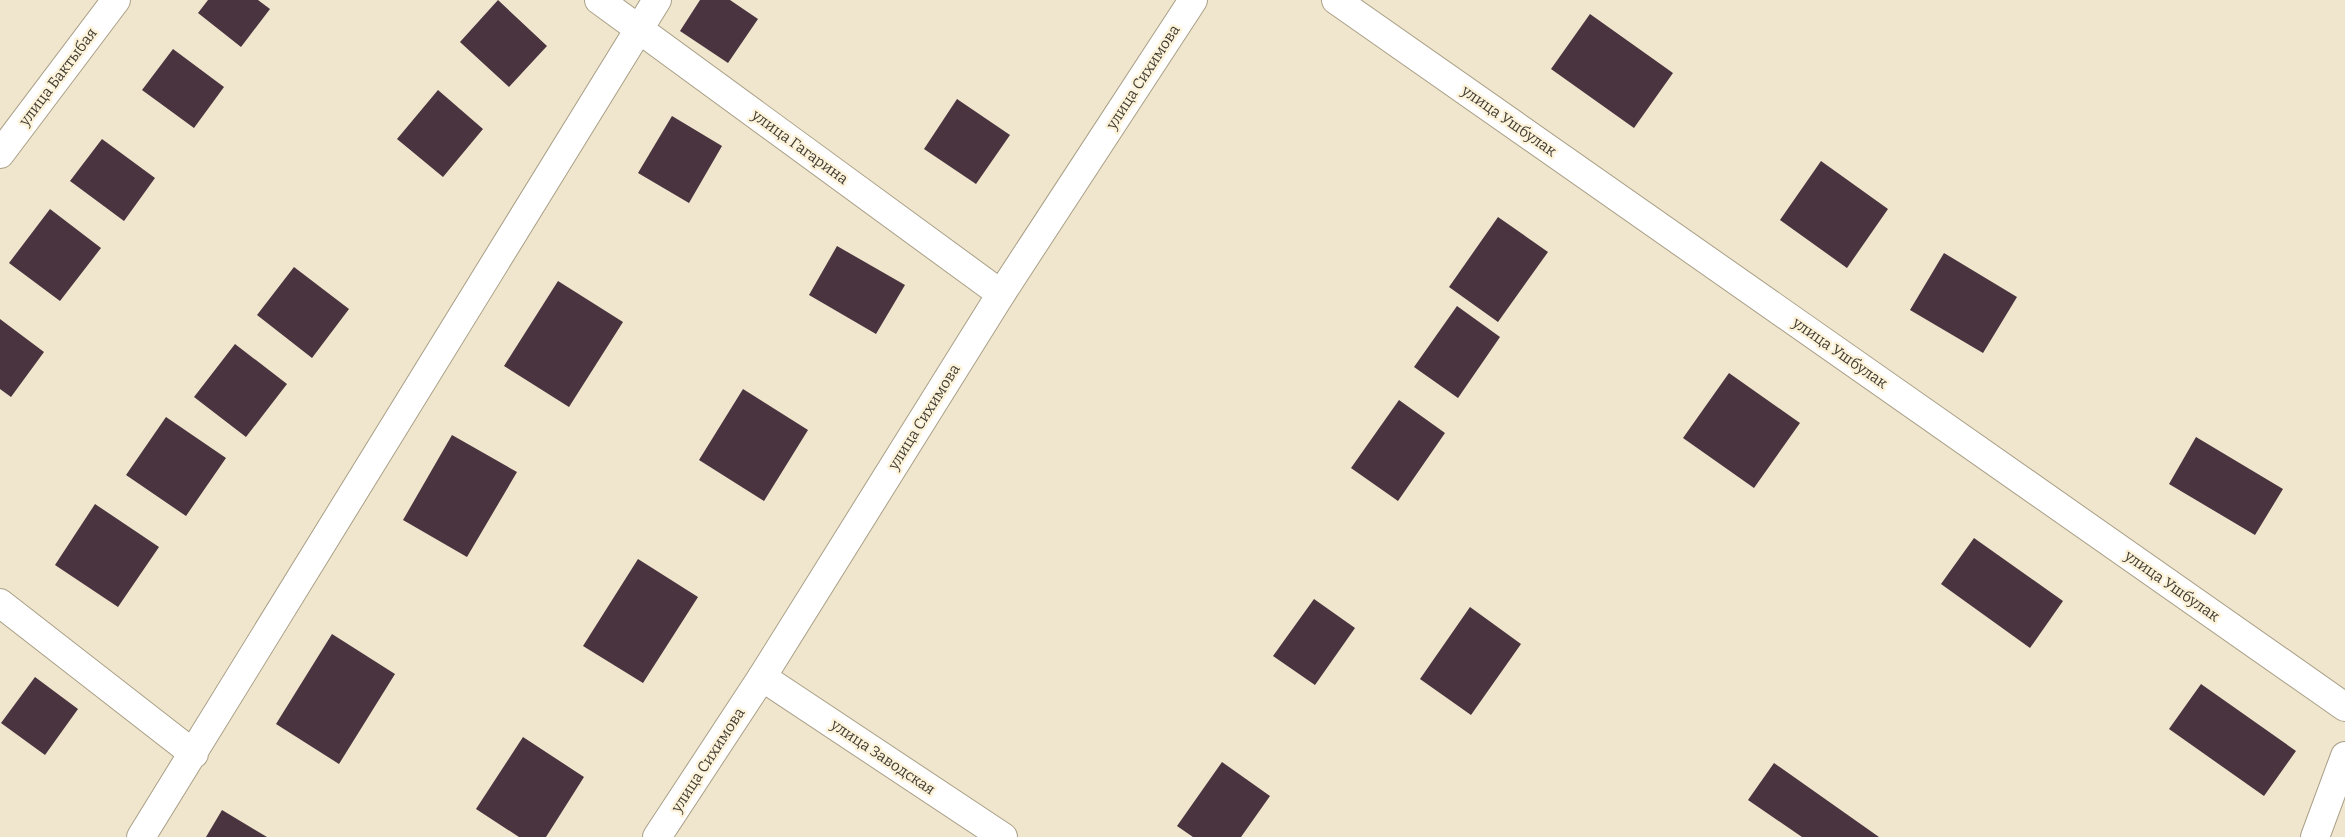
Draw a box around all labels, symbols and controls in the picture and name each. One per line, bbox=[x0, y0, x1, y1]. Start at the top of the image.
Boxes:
street label: улица Сихимова bbox=[1102, 21, 1183, 133]
street label: улица Бактыбая bbox=[15, 25, 101, 130]
street label: улица Ушбулак bbox=[1457, 81, 1560, 161]
street label: улица Гагарина bbox=[747, 105, 852, 188]
street label: улица Ушбулак bbox=[1788, 313, 1891, 393]
street label: улица Сихимова bbox=[884, 361, 964, 474]
street label: улица Ушбулак bbox=[2120, 546, 2223, 626]
street label: улица Сихимова bbox=[667, 704, 748, 816]
street label: улица Заводская bbox=[827, 715, 939, 799]

